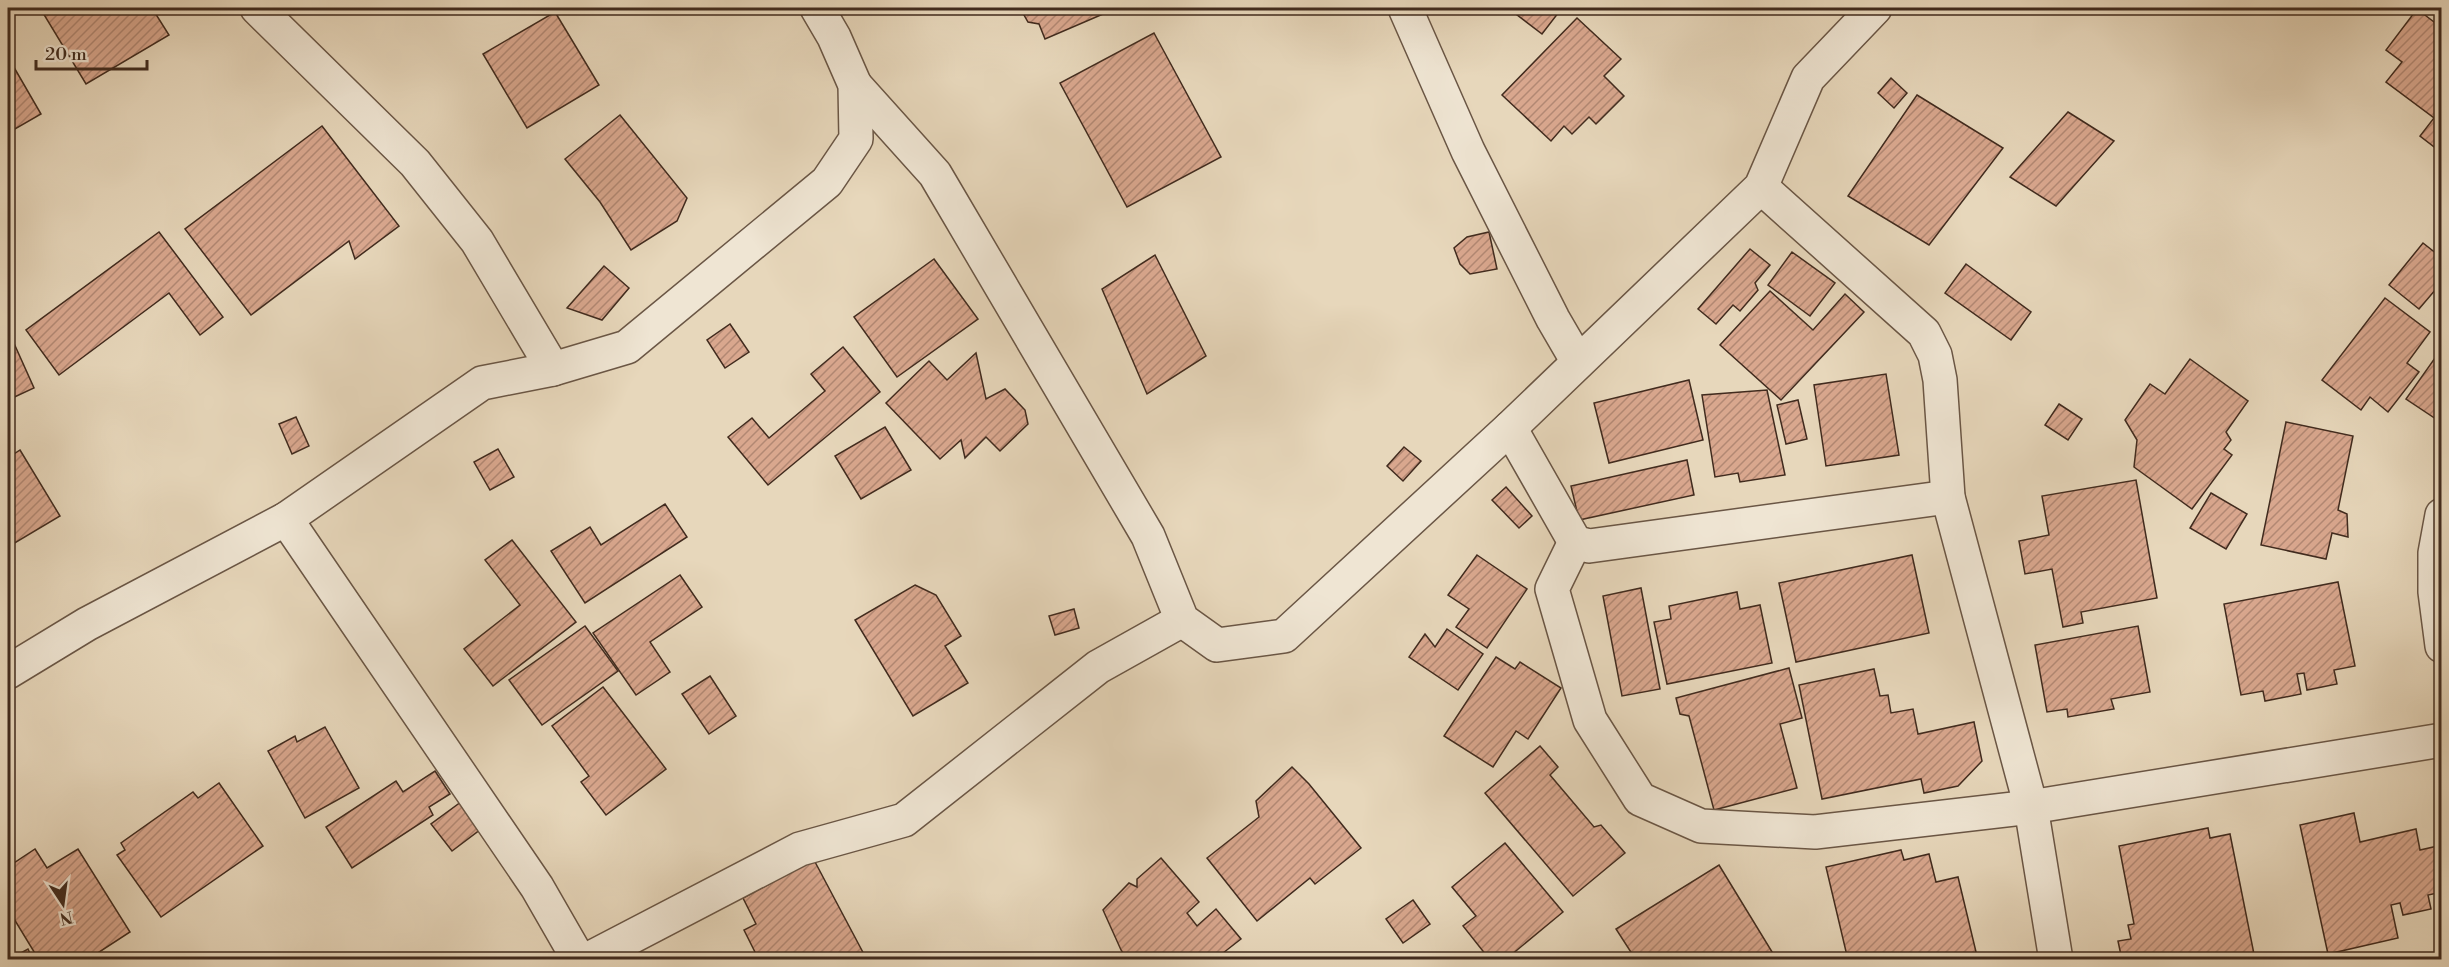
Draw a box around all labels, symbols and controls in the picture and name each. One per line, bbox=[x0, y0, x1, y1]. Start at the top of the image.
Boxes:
scale bar bbox=[36, 33, 147, 71]
text: 20 m bbox=[45, 43, 87, 66]
north arrow bbox=[33, 874, 93, 934]
text: N bbox=[57, 906, 75, 929]

